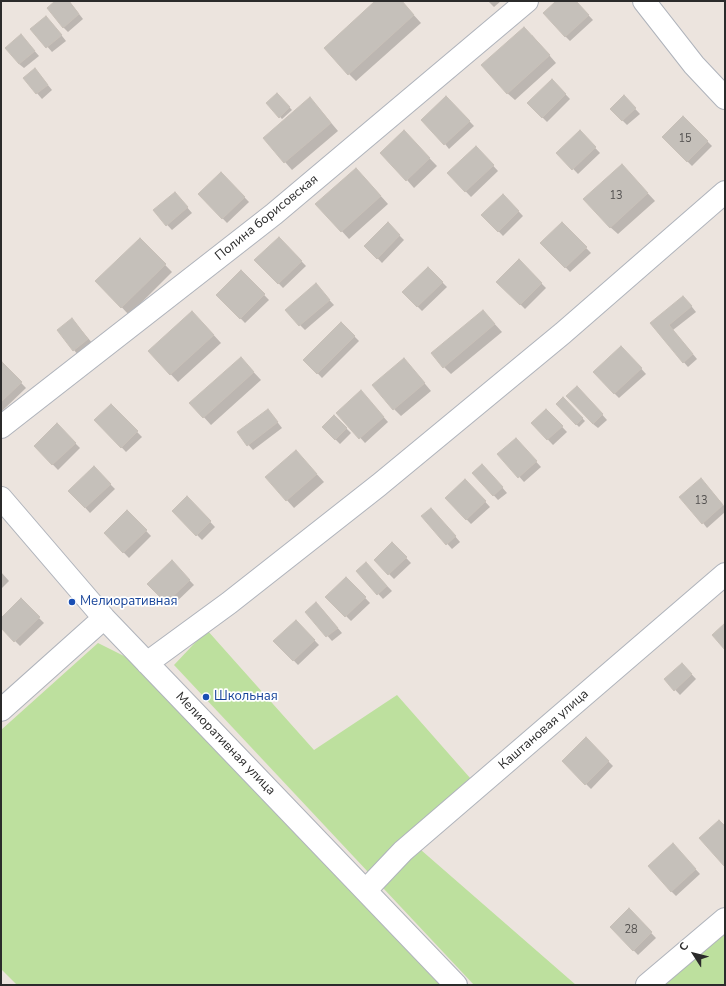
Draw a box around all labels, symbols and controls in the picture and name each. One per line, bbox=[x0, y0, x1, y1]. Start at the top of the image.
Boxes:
house number: 15 bbox=[678, 132, 692, 146]
street label: Полина борисовская bbox=[212, 172, 322, 264]
house number: 13 bbox=[609, 189, 623, 203]
house number: 13 bbox=[694, 494, 708, 508]
place label: Мелиоративная bbox=[80, 594, 177, 610]
marker: Мелиоративная bbox=[67, 597, 77, 607]
street label: Каштановая улица bbox=[496, 687, 592, 773]
street label: Мелиоративная улица bbox=[172, 689, 278, 799]
place label: Школьная bbox=[214, 689, 278, 705]
marker: Школьная bbox=[201, 692, 211, 702]
house number: 28 bbox=[624, 923, 638, 937]
north arrow bbox=[674, 934, 714, 974]
text: С bbox=[676, 939, 692, 954]

